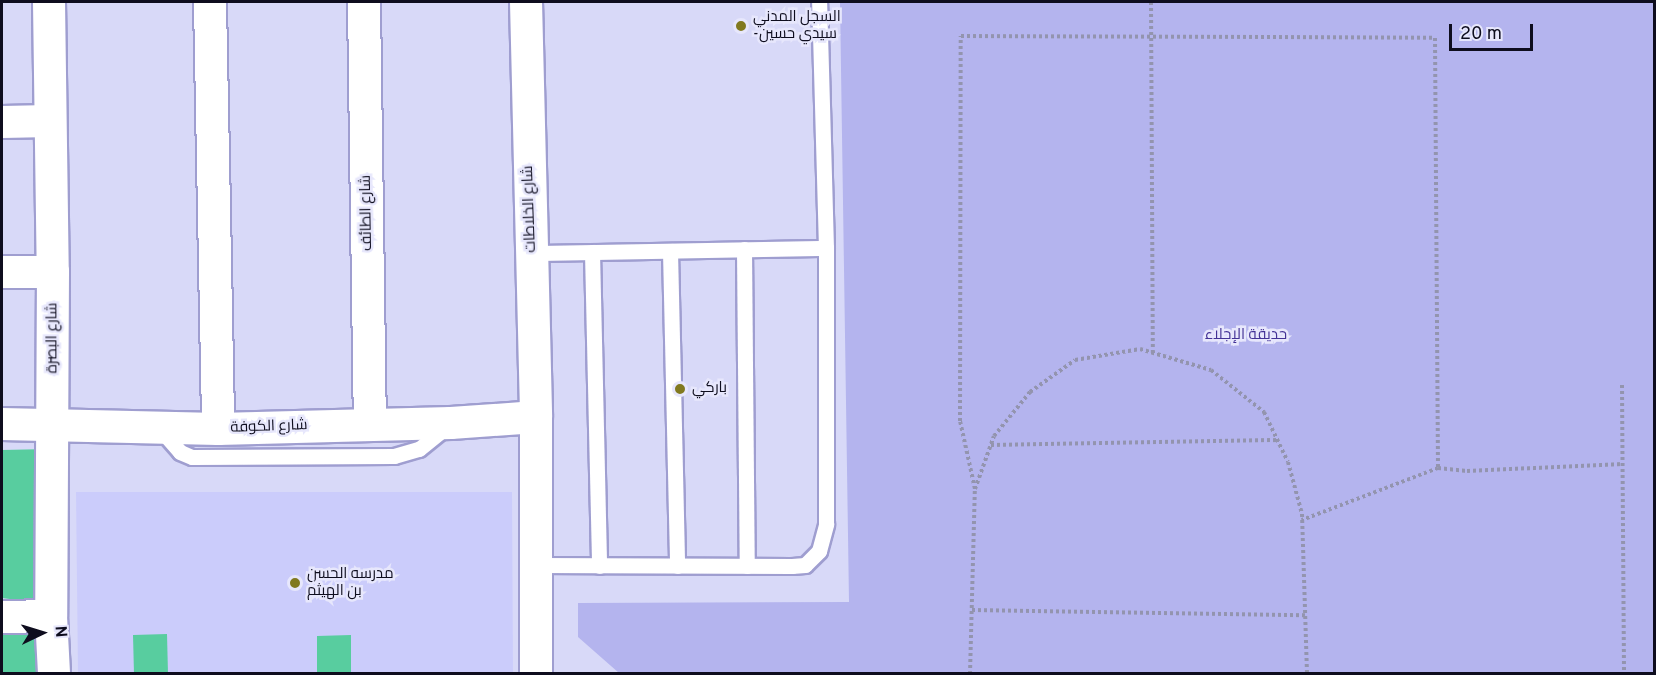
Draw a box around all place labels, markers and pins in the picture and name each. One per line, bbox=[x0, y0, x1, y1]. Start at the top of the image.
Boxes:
place label: السجل المدني -سيدي حسين bbox=[753, 8, 841, 43]
marker: السجل المدني -سيدي حسين bbox=[734, 19, 748, 33]
place label: باركي bbox=[692, 380, 727, 398]
marker: باركي bbox=[673, 382, 687, 396]
place label: مدرسه الحسن بن الهيثم bbox=[307, 565, 394, 600]
marker: مدرسه الحسن بن الهيثم bbox=[288, 576, 302, 590]

